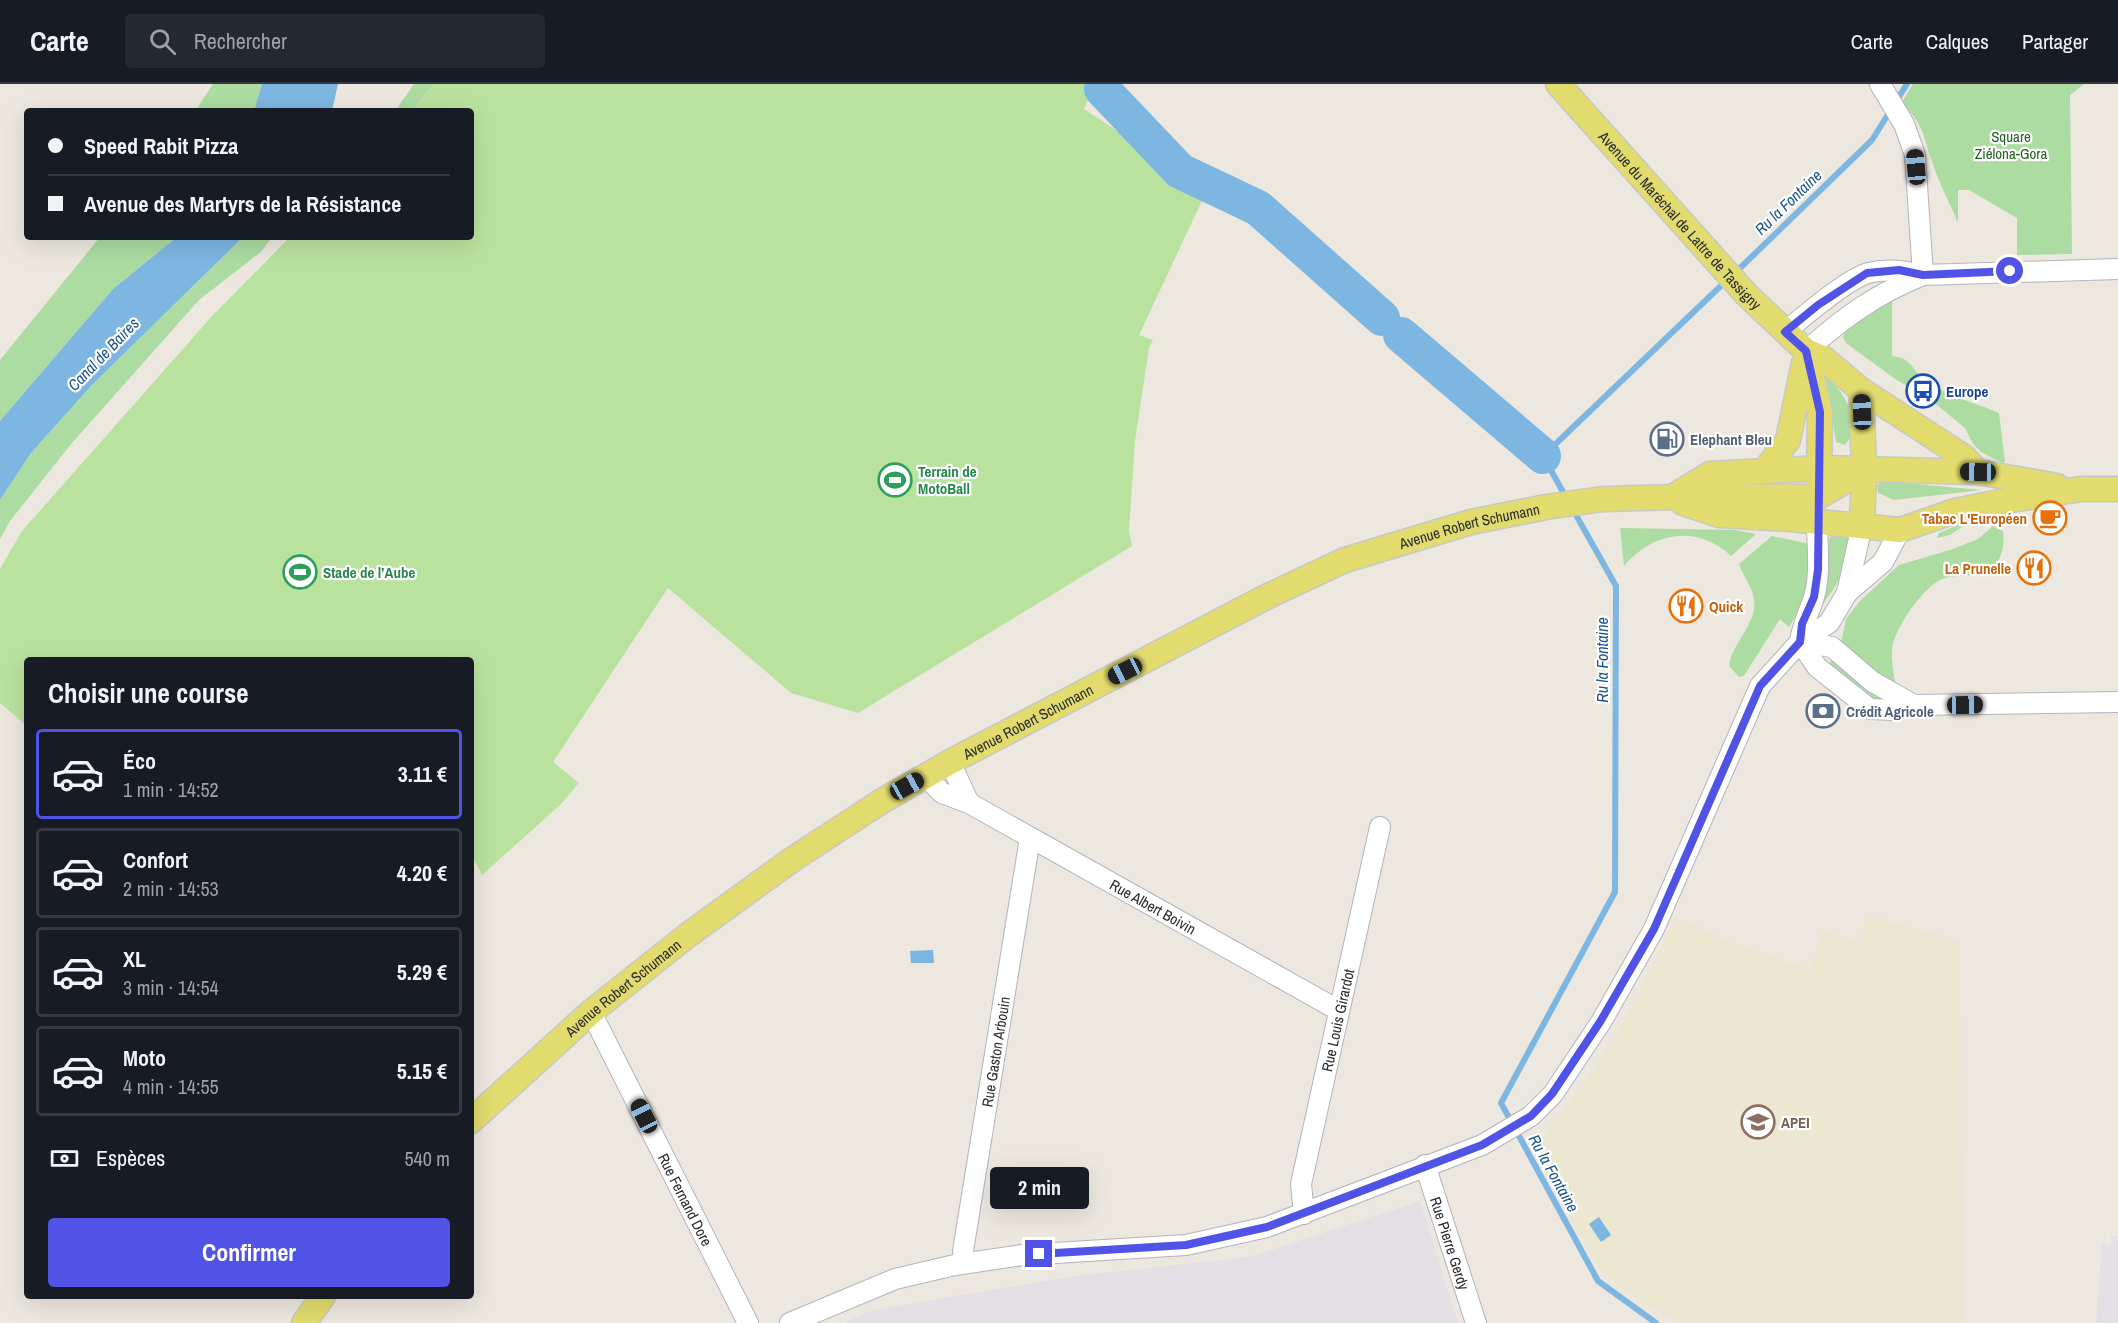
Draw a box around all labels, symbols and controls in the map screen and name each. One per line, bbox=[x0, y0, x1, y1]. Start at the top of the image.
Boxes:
search box bbox=[125, 14, 545, 68]
text: Carte bbox=[30, 22, 89, 60]
icon: search bbox=[146, 25, 179, 58]
text: Rechercher bbox=[194, 26, 287, 56]
text: Carte bbox=[1851, 27, 1893, 56]
text: Calques bbox=[1926, 27, 1989, 56]
text: Partager bbox=[2022, 27, 2088, 56]
street label: Avenue du Maréchal de Lattre de Tassigny bbox=[1594, 125, 1767, 315]
park label: Square Ziélona-Gora bbox=[1975, 126, 2047, 164]
text: Speed Rabit Pizza bbox=[84, 131, 238, 161]
car bbox=[1905, 148, 1927, 186]
water label: Ru la Fontaine bbox=[1750, 164, 1826, 240]
text: Avenue des Martyrs de la Résistance bbox=[84, 189, 401, 219]
route start bbox=[1996, 257, 2023, 284]
water label: Canal de Baires bbox=[62, 312, 144, 395]
bus stop icon: Europe bbox=[1905, 373, 1941, 409]
place label: Europe bbox=[1946, 381, 1989, 402]
car bbox=[1852, 394, 1872, 430]
fuel station icon: Elephant Bleu bbox=[1649, 421, 1685, 457]
place label: Elephant Bleu bbox=[1690, 429, 1772, 450]
place label: Terrain de MotoBall bbox=[918, 461, 977, 499]
sports icon: Terrain de MotoBall bbox=[877, 462, 913, 498]
car bbox=[1960, 463, 1996, 481]
street label: Avenue Robert Schumann bbox=[1396, 498, 1541, 554]
cafe icon: Tabac L'Européen bbox=[2032, 500, 2068, 536]
place label: Tabac L'Européen bbox=[1922, 508, 2027, 529]
restaurant icon: La Prunelle bbox=[2016, 550, 2052, 586]
sports icon: Stade de l’Aube bbox=[282, 554, 318, 590]
place label: La Prunelle bbox=[1945, 558, 2011, 579]
place label: Stade de l’Aube bbox=[323, 562, 415, 583]
restaurant icon: Quick bbox=[1668, 588, 1704, 624]
place label: Quick bbox=[1709, 596, 1743, 617]
water label: Ru la Fontaine bbox=[1591, 617, 1613, 703]
car bbox=[1105, 655, 1145, 687]
text: Choisir une course bbox=[48, 675, 249, 711]
street label: Avenue Robert Schumann bbox=[958, 679, 1097, 764]
bank icon: Crédit Agricole bbox=[1805, 693, 1841, 729]
car bbox=[1947, 696, 1983, 714]
place label: Crédit Agricole bbox=[1846, 701, 1934, 722]
text: Éco bbox=[123, 746, 156, 776]
icon: car bbox=[51, 747, 105, 801]
text: 3.11 € bbox=[398, 759, 447, 789]
car bbox=[887, 769, 927, 803]
text: 1 min · 14:52 bbox=[123, 776, 219, 803]
text: Confort bbox=[123, 845, 188, 875]
icon: car bbox=[51, 846, 105, 900]
text: 4.20 € bbox=[397, 858, 447, 888]
street label: Rue Albert Boivin bbox=[1106, 874, 1200, 939]
text: 2 min · 14:53 bbox=[123, 875, 219, 902]
street label: Avenue Robert Schumann bbox=[559, 934, 685, 1042]
text: XL bbox=[123, 944, 146, 974]
icon: car bbox=[51, 945, 105, 999]
text: 5.29 € bbox=[397, 957, 447, 987]
street label: Rue Louis Girardot bbox=[1316, 966, 1359, 1073]
text: 3 min · 14:54 bbox=[123, 974, 219, 1001]
street label: Rue Gaston Arbouin bbox=[976, 995, 1015, 1108]
text: Moto bbox=[123, 1043, 166, 1073]
icon: car bbox=[51, 1044, 105, 1098]
text: 5.15 € bbox=[397, 1056, 447, 1086]
text: 4 min · 14:55 bbox=[123, 1073, 219, 1100]
car bbox=[628, 1096, 660, 1136]
school or university icon: APEI bbox=[1740, 1104, 1776, 1140]
place label: APEI bbox=[1781, 1112, 1810, 1133]
water label: Ru la Fontaine bbox=[1524, 1130, 1584, 1216]
icon: cash bbox=[48, 1142, 81, 1175]
text: Espèces bbox=[96, 1143, 165, 1173]
text: 540 m bbox=[404, 1145, 450, 1172]
street label: Rue Fernand Dore bbox=[653, 1149, 718, 1250]
callout: 2 min bbox=[990, 1167, 1088, 1209]
text: 2 min bbox=[1018, 1174, 1061, 1201]
street label: Rue Pierre Gerdy bbox=[1425, 1194, 1475, 1293]
button: Confirmer bbox=[48, 1218, 450, 1287]
route end bbox=[1025, 1240, 1052, 1267]

